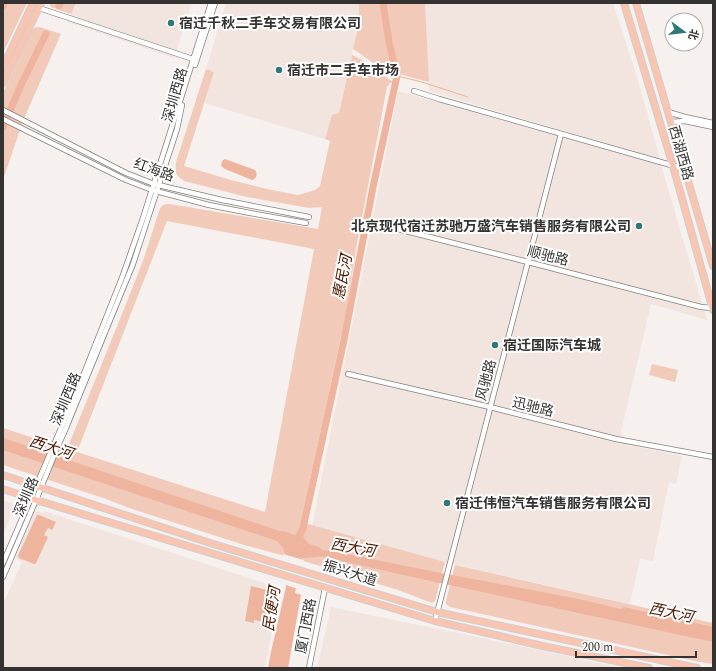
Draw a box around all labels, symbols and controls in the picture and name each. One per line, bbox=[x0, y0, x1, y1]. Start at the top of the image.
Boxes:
north arrow bbox=[664, 12, 704, 52]
place label: 宿迁千秋二手车交易有限公司 bbox=[179, 13, 361, 34]
marker: 宿迁千秋二手车交易有限公司 bbox=[166, 18, 176, 28]
text: 北 bbox=[684, 27, 703, 42]
place label: 宿迁市二手车市场 bbox=[287, 60, 399, 81]
street label: 深圳西路 bbox=[157, 65, 193, 125]
marker: 宿迁市二手车市场 bbox=[274, 65, 284, 75]
street label: 西湖西路 bbox=[663, 123, 699, 183]
street label: 红海路 bbox=[131, 153, 177, 187]
place label: 北京现代宿迁苏驰万盛汽车销售服务有限公司 bbox=[351, 216, 631, 237]
marker: 北京现代宿迁苏驰万盛汽车销售服务有限公司 bbox=[634, 221, 644, 231]
street label: 顺驰路 bbox=[525, 241, 571, 271]
water label: 惠民河 bbox=[327, 250, 359, 301]
place label: 宿迁国际汽车城 bbox=[503, 335, 601, 356]
marker: 宿迁国际汽车城 bbox=[490, 340, 500, 350]
street label: 风驰路 bbox=[470, 357, 502, 403]
street label: 深圳西路 bbox=[45, 369, 87, 429]
street label: 迅驰路 bbox=[510, 392, 556, 422]
water label: 西大河 bbox=[26, 430, 79, 467]
street label: 深圳路 bbox=[8, 474, 44, 520]
place label: 宿迁伟恒汽车销售服务有限公司 bbox=[455, 493, 651, 514]
marker: 宿迁伟恒汽车销售服务有限公司 bbox=[442, 498, 452, 508]
water label: 西大河 bbox=[329, 533, 380, 564]
street label: 振兴大道 bbox=[320, 555, 380, 591]
water label: 民便河 bbox=[257, 582, 287, 633]
street label: 厦门西路 bbox=[290, 597, 322, 655]
water label: 西大河 bbox=[647, 597, 698, 630]
scale bar bbox=[576, 633, 696, 659]
text: 200 m bbox=[582, 638, 613, 657]

